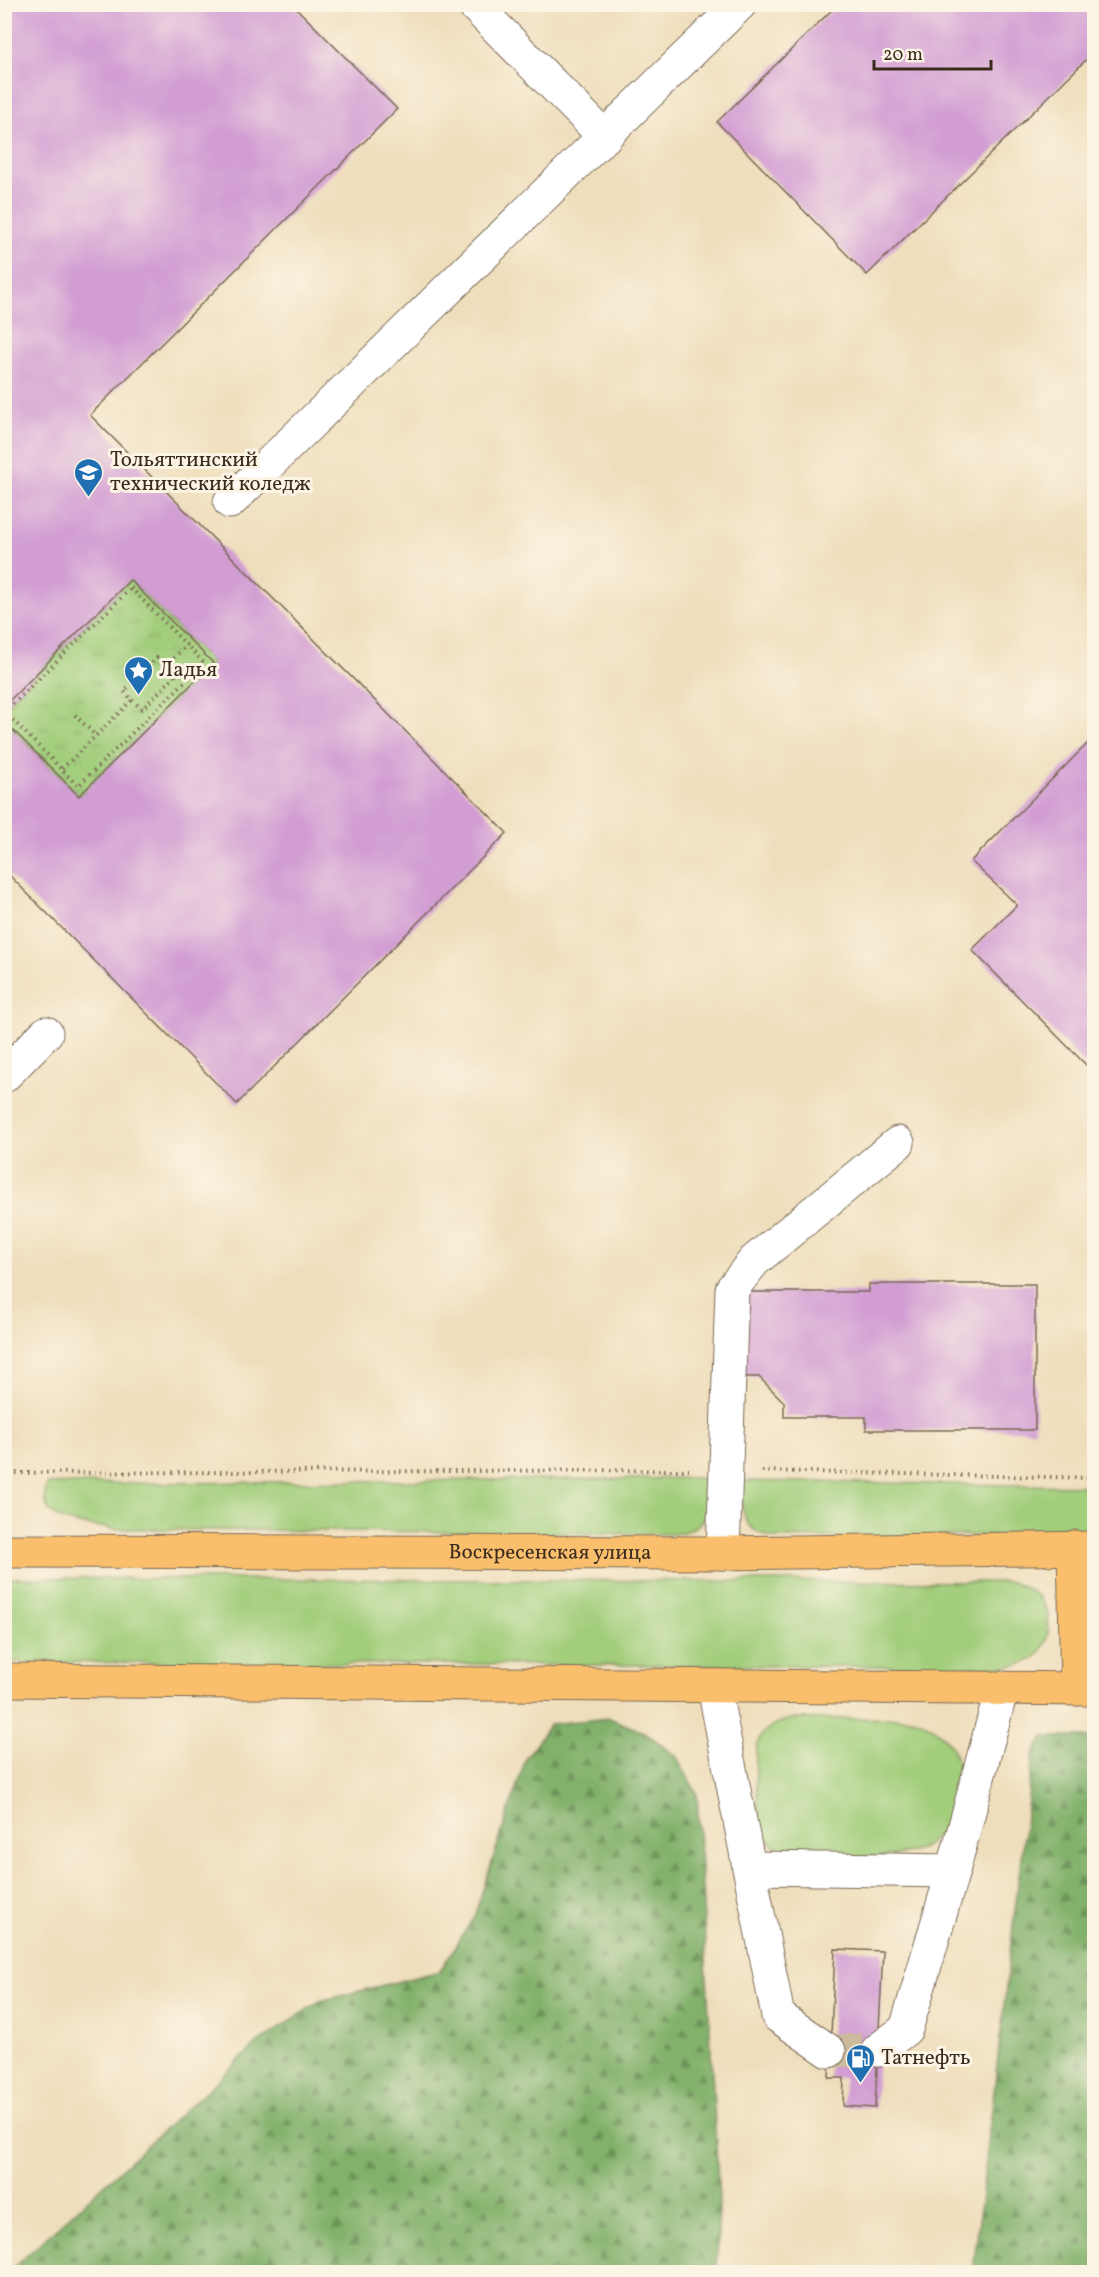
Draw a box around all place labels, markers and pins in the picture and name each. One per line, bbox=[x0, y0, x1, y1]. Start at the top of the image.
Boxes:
place label: Тольяттинский технический коледж bbox=[110, 446, 311, 499]
school or university icon: Тольяттинский технический коледж bbox=[73, 456, 105, 498]
place icon: Ладья bbox=[122, 654, 154, 696]
place label: Ладья bbox=[159, 656, 217, 685]
fuel station icon: Татнефть bbox=[844, 2042, 876, 2084]
place label: Татнефть bbox=[881, 2044, 971, 2073]

